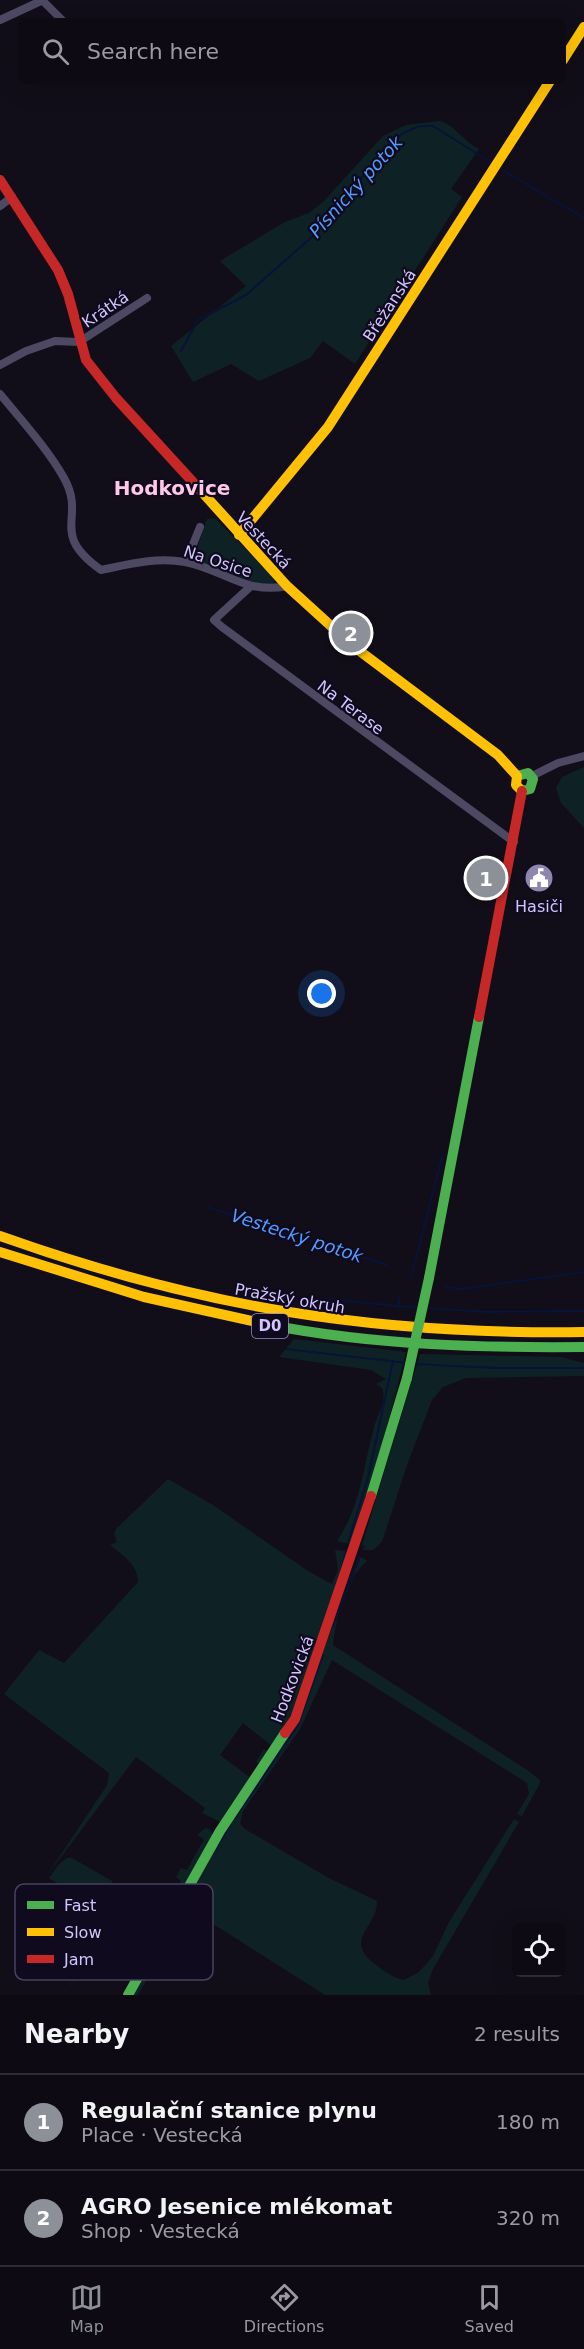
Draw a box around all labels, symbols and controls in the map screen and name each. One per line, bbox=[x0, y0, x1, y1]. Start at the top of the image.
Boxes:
search box bbox=[18, 18, 566, 84]
icon: search bbox=[39, 35, 72, 68]
text: Search here bbox=[87, 39, 219, 64]
water label: Písnický potok bbox=[305, 130, 408, 242]
street label: Břežanská bbox=[359, 265, 420, 345]
street label: Krátká bbox=[78, 287, 132, 332]
district label: Hodkovice bbox=[114, 476, 230, 500]
street label: Vestecká bbox=[232, 508, 295, 573]
street label: Na Osice bbox=[181, 541, 254, 581]
pin: 2 bbox=[332, 610, 370, 656]
street label: Na Terase bbox=[314, 676, 388, 739]
pin: 1 bbox=[466, 856, 506, 900]
public building icon: Hasiči bbox=[523, 862, 555, 894]
place label: Hasiči bbox=[515, 897, 563, 916]
your location bbox=[307, 979, 336, 1008]
water label: Vestecký potok bbox=[229, 1204, 367, 1267]
street label: Pražský okruh bbox=[233, 1279, 347, 1318]
road number: D0 bbox=[252, 1314, 288, 1338]
street label: Hodkovická bbox=[267, 1633, 318, 1726]
legend bbox=[15, 1884, 213, 1980]
text: Fast bbox=[64, 1896, 96, 1915]
text: Slow bbox=[64, 1923, 101, 1942]
map controls bbox=[512, 1923, 566, 1977]
button: locate bbox=[512, 1923, 566, 1977]
text: Jam bbox=[63, 1950, 94, 1969]
text: Nearby bbox=[24, 2019, 129, 2049]
text: 2 results bbox=[474, 2022, 560, 2046]
text: Regulační stanice plynu bbox=[81, 2098, 377, 2123]
text: 1 bbox=[37, 2110, 50, 2134]
text: 180 m bbox=[496, 2110, 560, 2134]
text: Place · Vestecká bbox=[81, 2123, 243, 2147]
text: AGRO Jesenice mlékomat bbox=[81, 2194, 392, 2219]
text: 2 bbox=[37, 2206, 50, 2230]
text: 320 m bbox=[496, 2206, 560, 2230]
text: Shop · Vestecká bbox=[81, 2219, 240, 2243]
tab: Map bbox=[70, 2281, 104, 2336]
tab: Directions bbox=[244, 2281, 324, 2336]
tab: Saved bbox=[465, 2281, 514, 2336]

